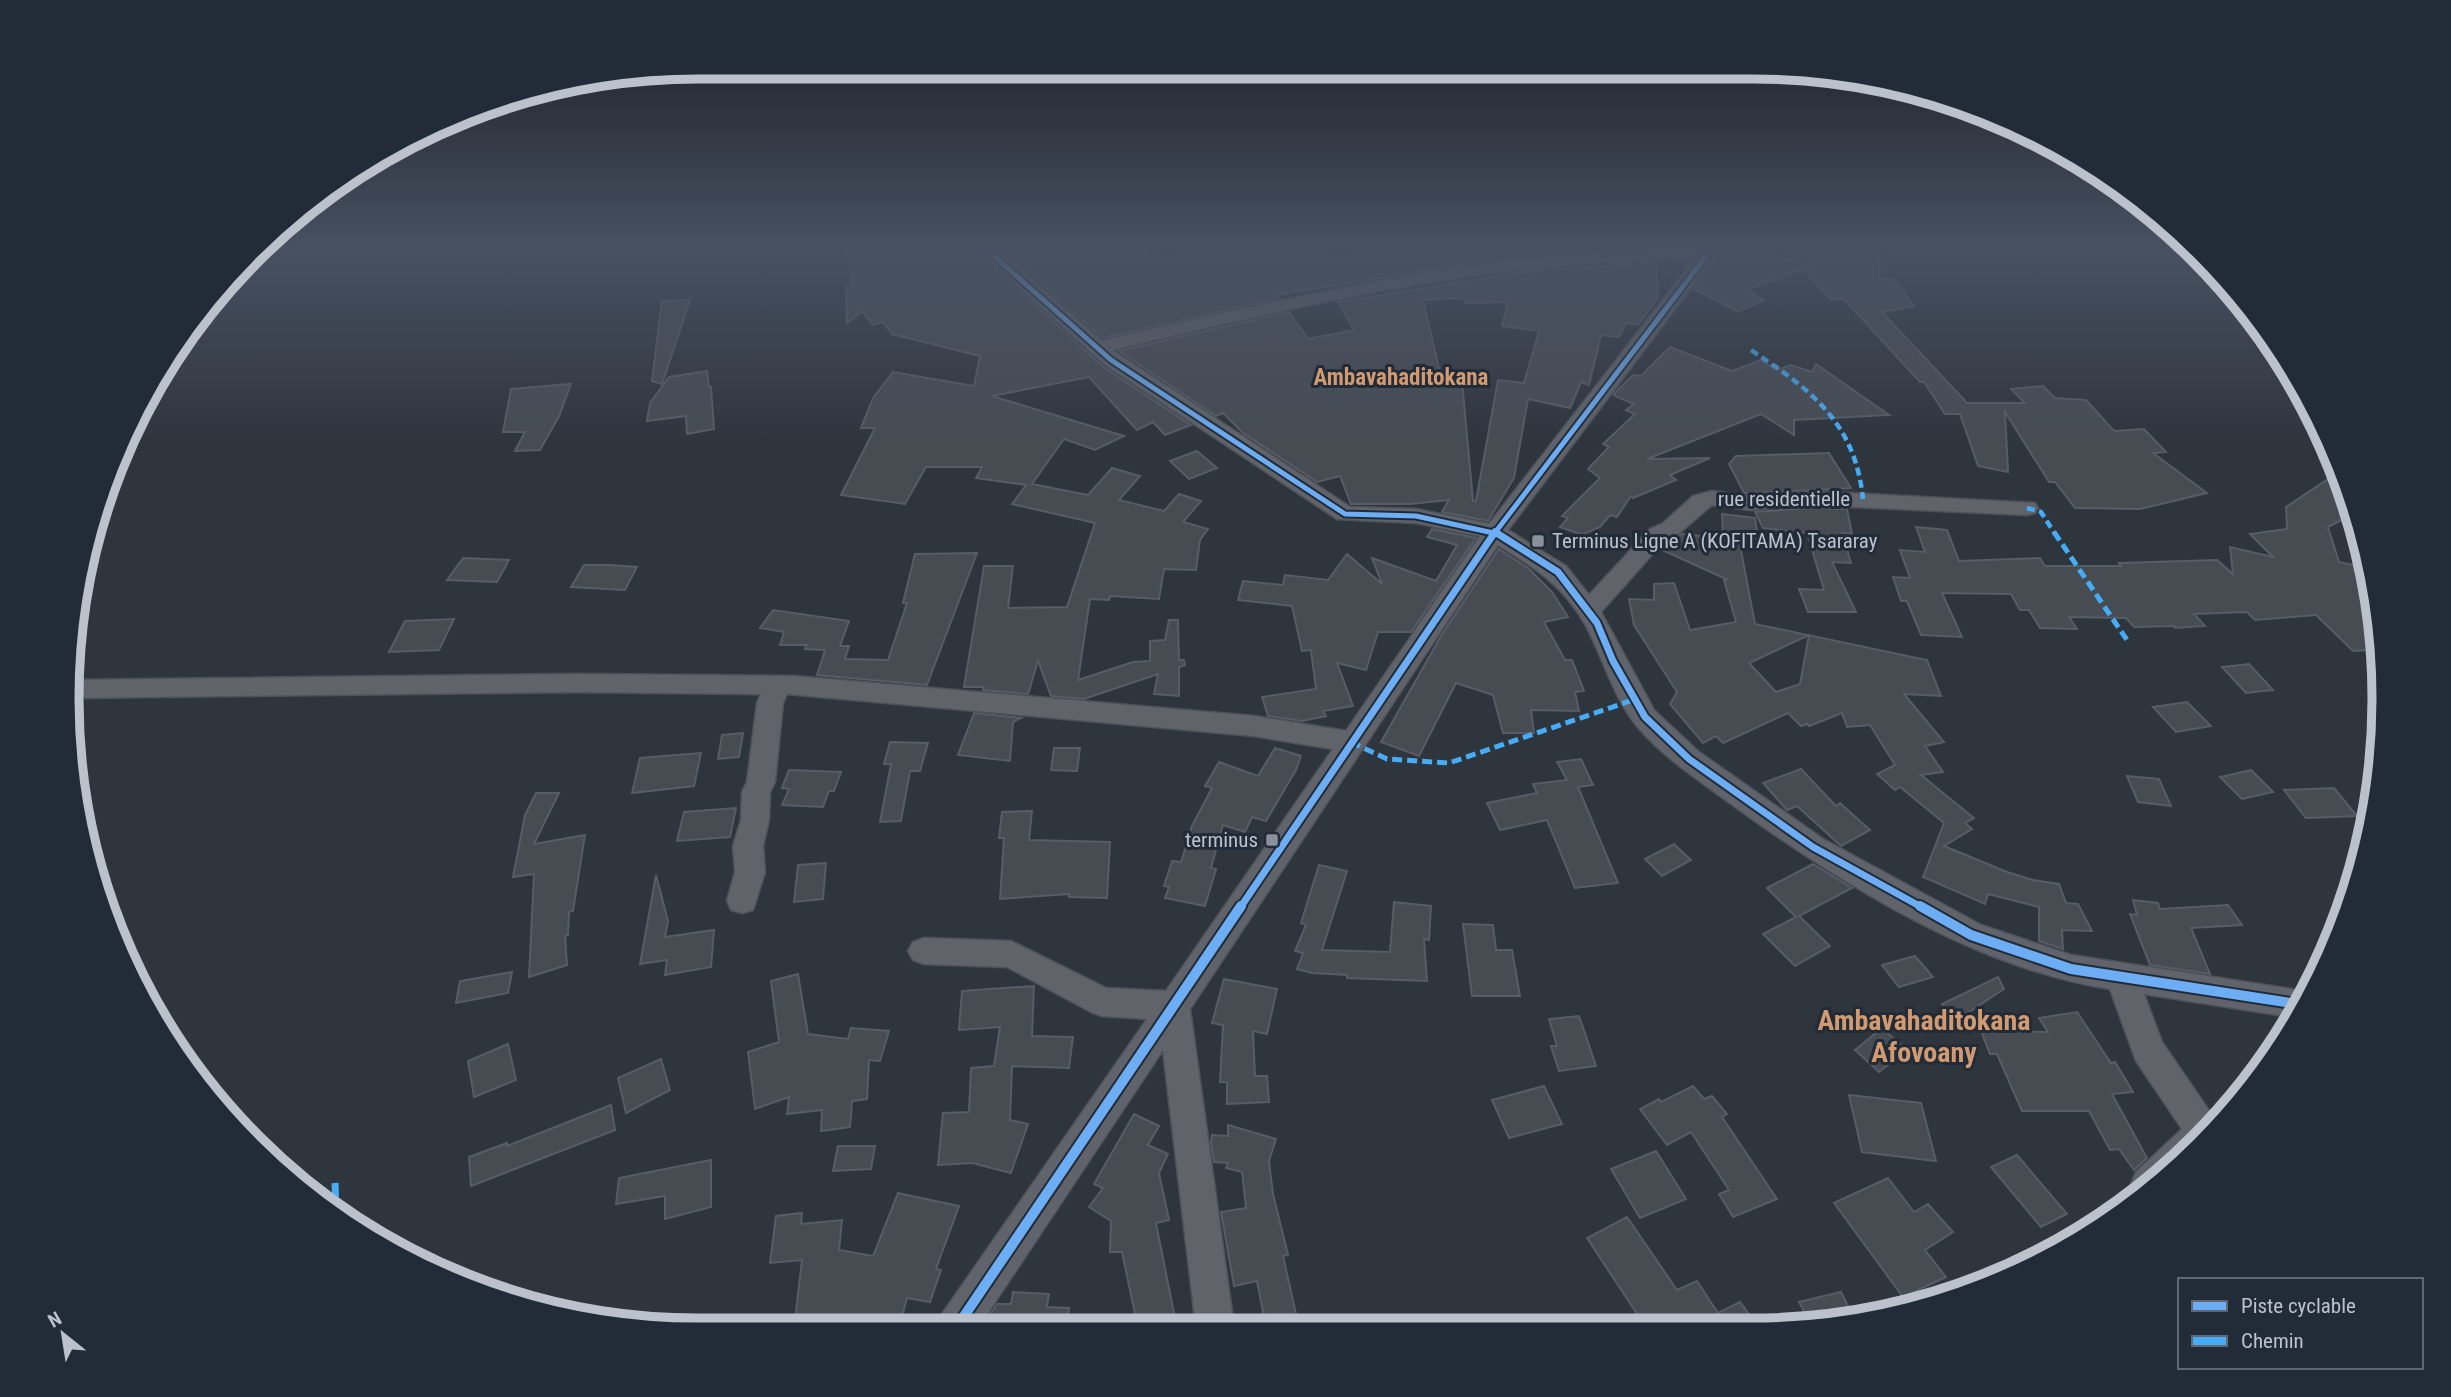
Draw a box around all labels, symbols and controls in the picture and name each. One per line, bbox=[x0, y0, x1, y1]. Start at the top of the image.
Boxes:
district label: Ambavahaditokana bbox=[1314, 364, 1489, 391]
street label: rue residentielle bbox=[1718, 487, 1850, 511]
place label: Terminus Ligne A (KOFITAMA) Tsararay bbox=[1552, 529, 1878, 553]
marker: Terminus Ligne A (KOFITAMA) Tsararay bbox=[1530, 533, 1546, 549]
place label: terminus bbox=[1185, 828, 1258, 852]
marker: terminus bbox=[1264, 832, 1280, 848]
district label: Ambavahaditokana Afovoany bbox=[1818, 1004, 2030, 1069]
legend bbox=[2178, 1278, 2423, 1369]
text: Piste cyclable bbox=[2241, 1294, 2356, 1318]
north arrow bbox=[28, 1299, 98, 1369]
text: N bbox=[44, 1307, 66, 1333]
text: Chemin bbox=[2241, 1329, 2304, 1353]

